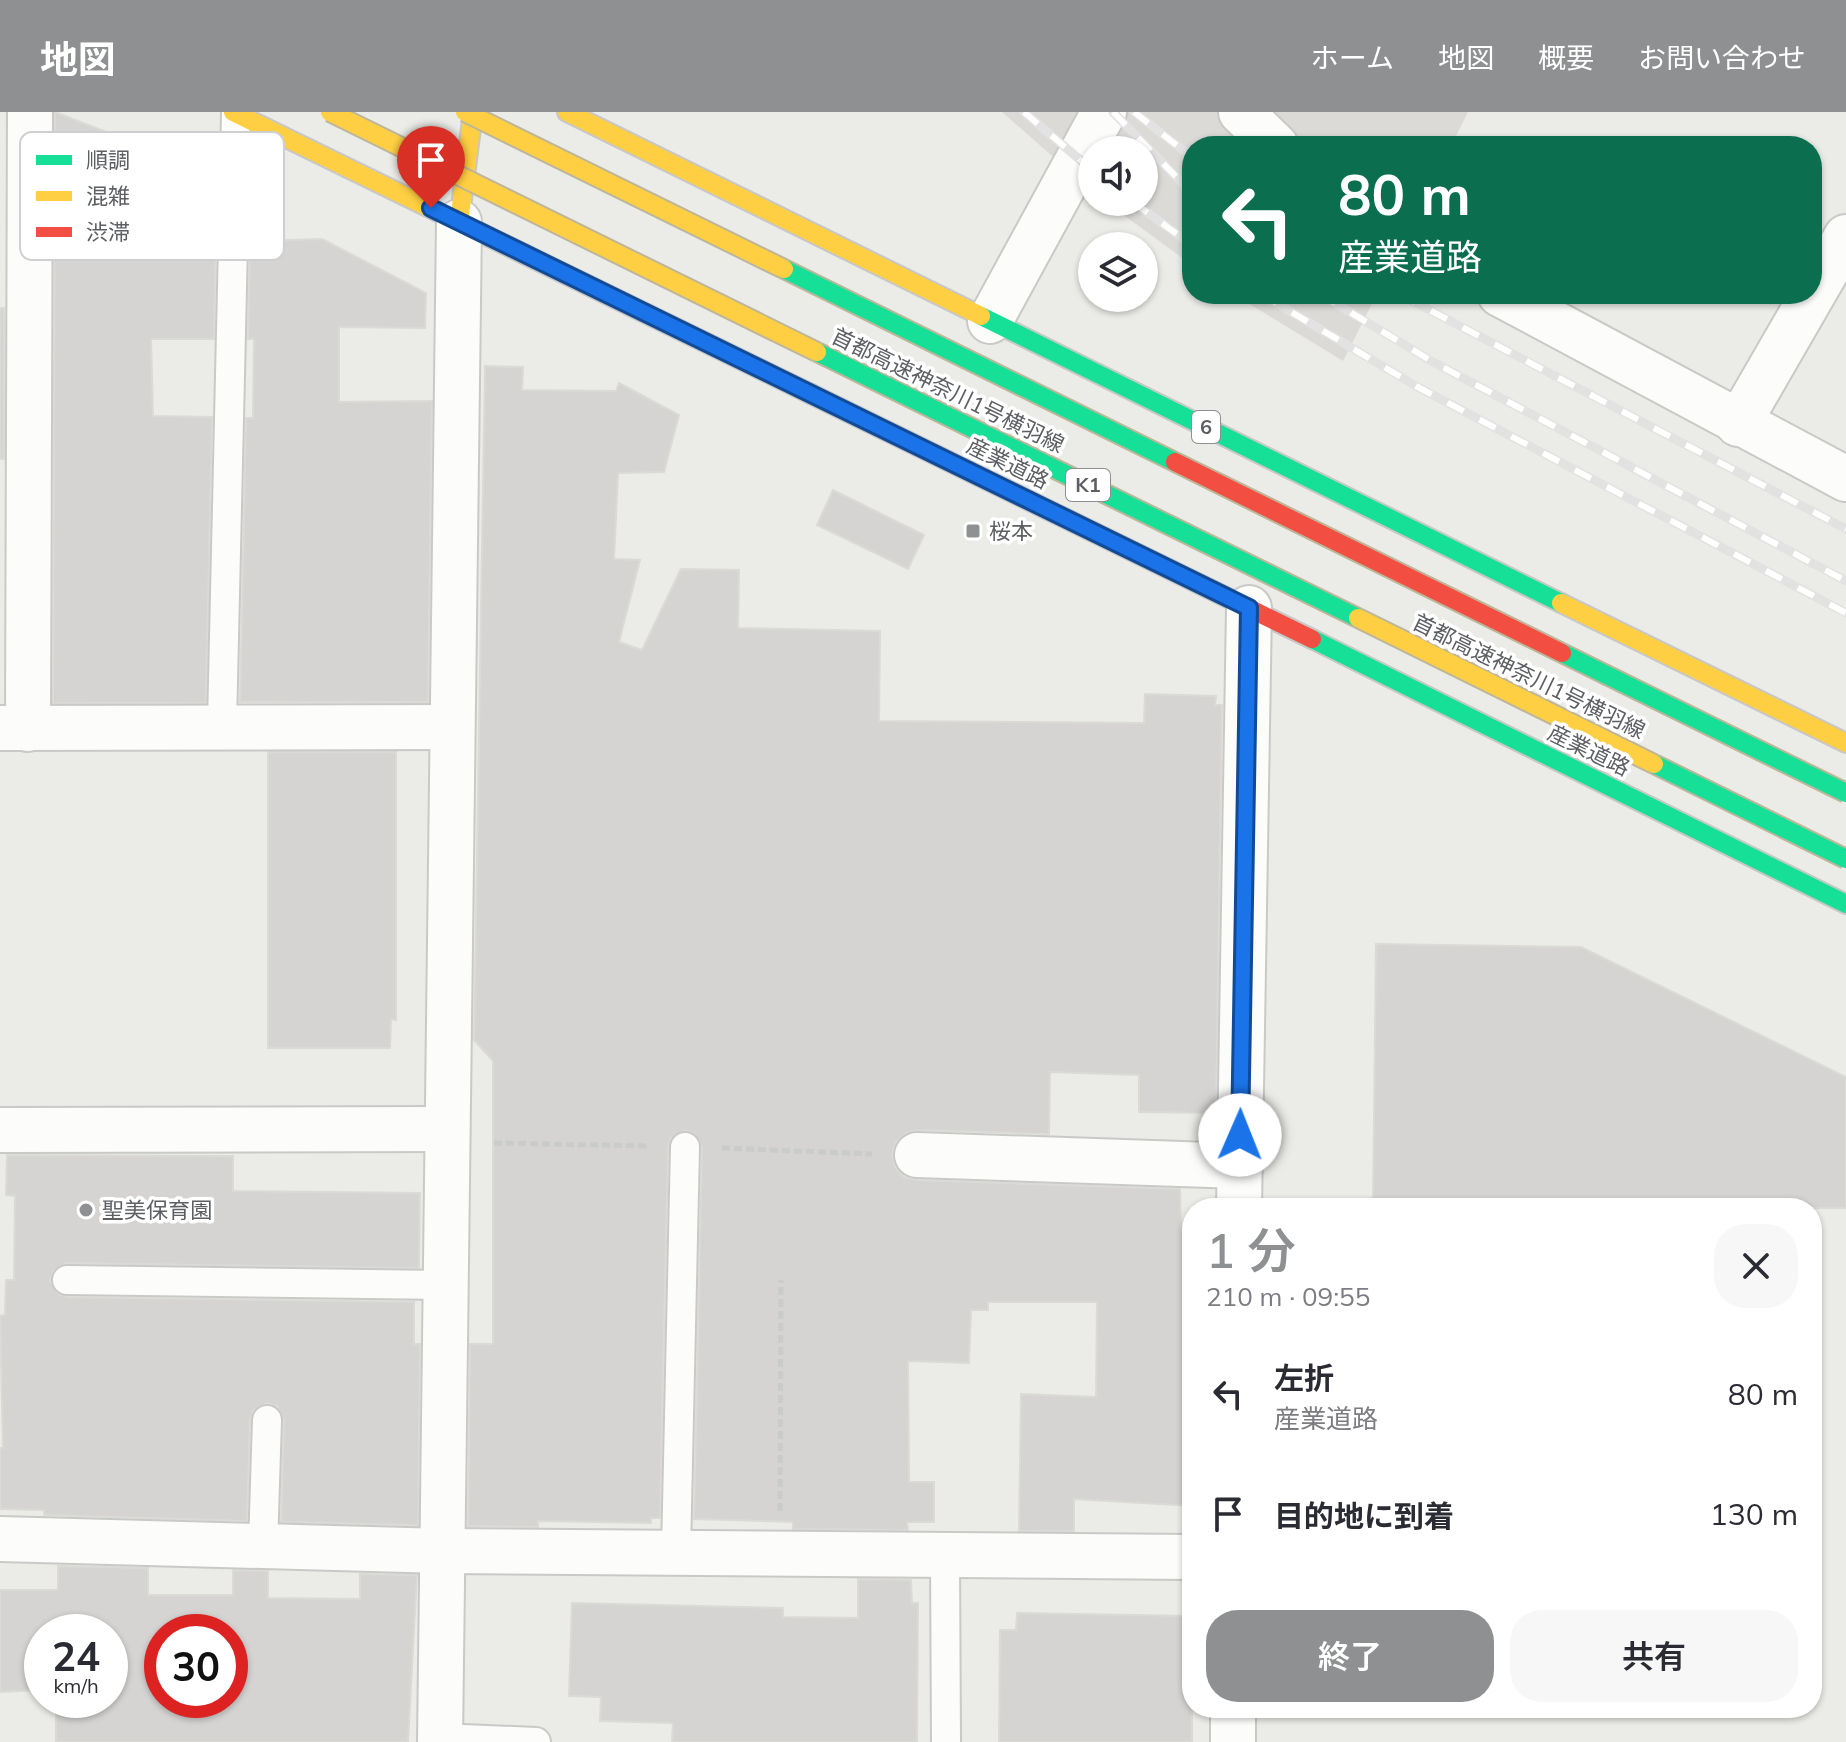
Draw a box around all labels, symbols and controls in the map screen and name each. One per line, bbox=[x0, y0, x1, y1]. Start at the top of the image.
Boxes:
text: 地図 bbox=[40, 35, 116, 83]
text: ホーム bbox=[1311, 40, 1394, 75]
text: 地図 bbox=[1438, 40, 1494, 75]
text: 概要 bbox=[1538, 40, 1594, 75]
text: お問い合わせ bbox=[1638, 40, 1806, 75]
pin bbox=[397, 126, 465, 208]
legend bbox=[20, 132, 284, 260]
map controls bbox=[1078, 136, 1158, 312]
button: sound bbox=[1078, 136, 1158, 216]
icon: arrive bbox=[409, 138, 453, 182]
text: 順調 bbox=[86, 146, 130, 174]
text: 80 m bbox=[1338, 159, 1471, 229]
icon: left bbox=[1206, 168, 1310, 272]
text: 混雑 bbox=[86, 182, 130, 210]
text: 渋滞 bbox=[86, 218, 130, 246]
button: layers bbox=[1078, 232, 1158, 312]
text: 産業道路 bbox=[1338, 234, 1482, 279]
street label: 首都高速神奈川1号横羽線 bbox=[827, 321, 1069, 459]
road number: 6 bbox=[1192, 411, 1220, 443]
street label: 産業道路 bbox=[962, 431, 1054, 495]
road number: K1 bbox=[1066, 469, 1110, 501]
place label: 桜本 bbox=[989, 517, 1033, 545]
marker: 桜本 bbox=[964, 522, 982, 540]
street label: 首都高速神奈川1号横羽線 bbox=[1408, 607, 1650, 745]
street label: 産業道路 bbox=[1543, 718, 1635, 782]
position arrow bbox=[1198, 1093, 1282, 1177]
place label: 聖美保育園 bbox=[102, 1196, 212, 1224]
marker: 聖美保育園 bbox=[77, 1201, 95, 1219]
text: 1 分 bbox=[1206, 1220, 1296, 1280]
button: close bbox=[1714, 1224, 1798, 1308]
text: 210 m · 09:55 bbox=[1206, 1280, 1370, 1313]
text: 左折 bbox=[1274, 1359, 1334, 1397]
icon: left bbox=[1206, 1372, 1250, 1416]
text: 80 m bbox=[1728, 1375, 1798, 1413]
text: 産業道路 bbox=[1274, 1402, 1378, 1435]
icon: arrive bbox=[1206, 1492, 1250, 1536]
text: 130 m bbox=[1710, 1495, 1798, 1533]
text: 目的地に到着 bbox=[1274, 1497, 1454, 1535]
button: 終了 bbox=[1206, 1610, 1494, 1702]
button: 共有 bbox=[1510, 1610, 1798, 1702]
speed limit sign: 30 bbox=[144, 1614, 248, 1718]
text: 24 bbox=[52, 1631, 100, 1681]
text: km/h bbox=[53, 1673, 99, 1698]

